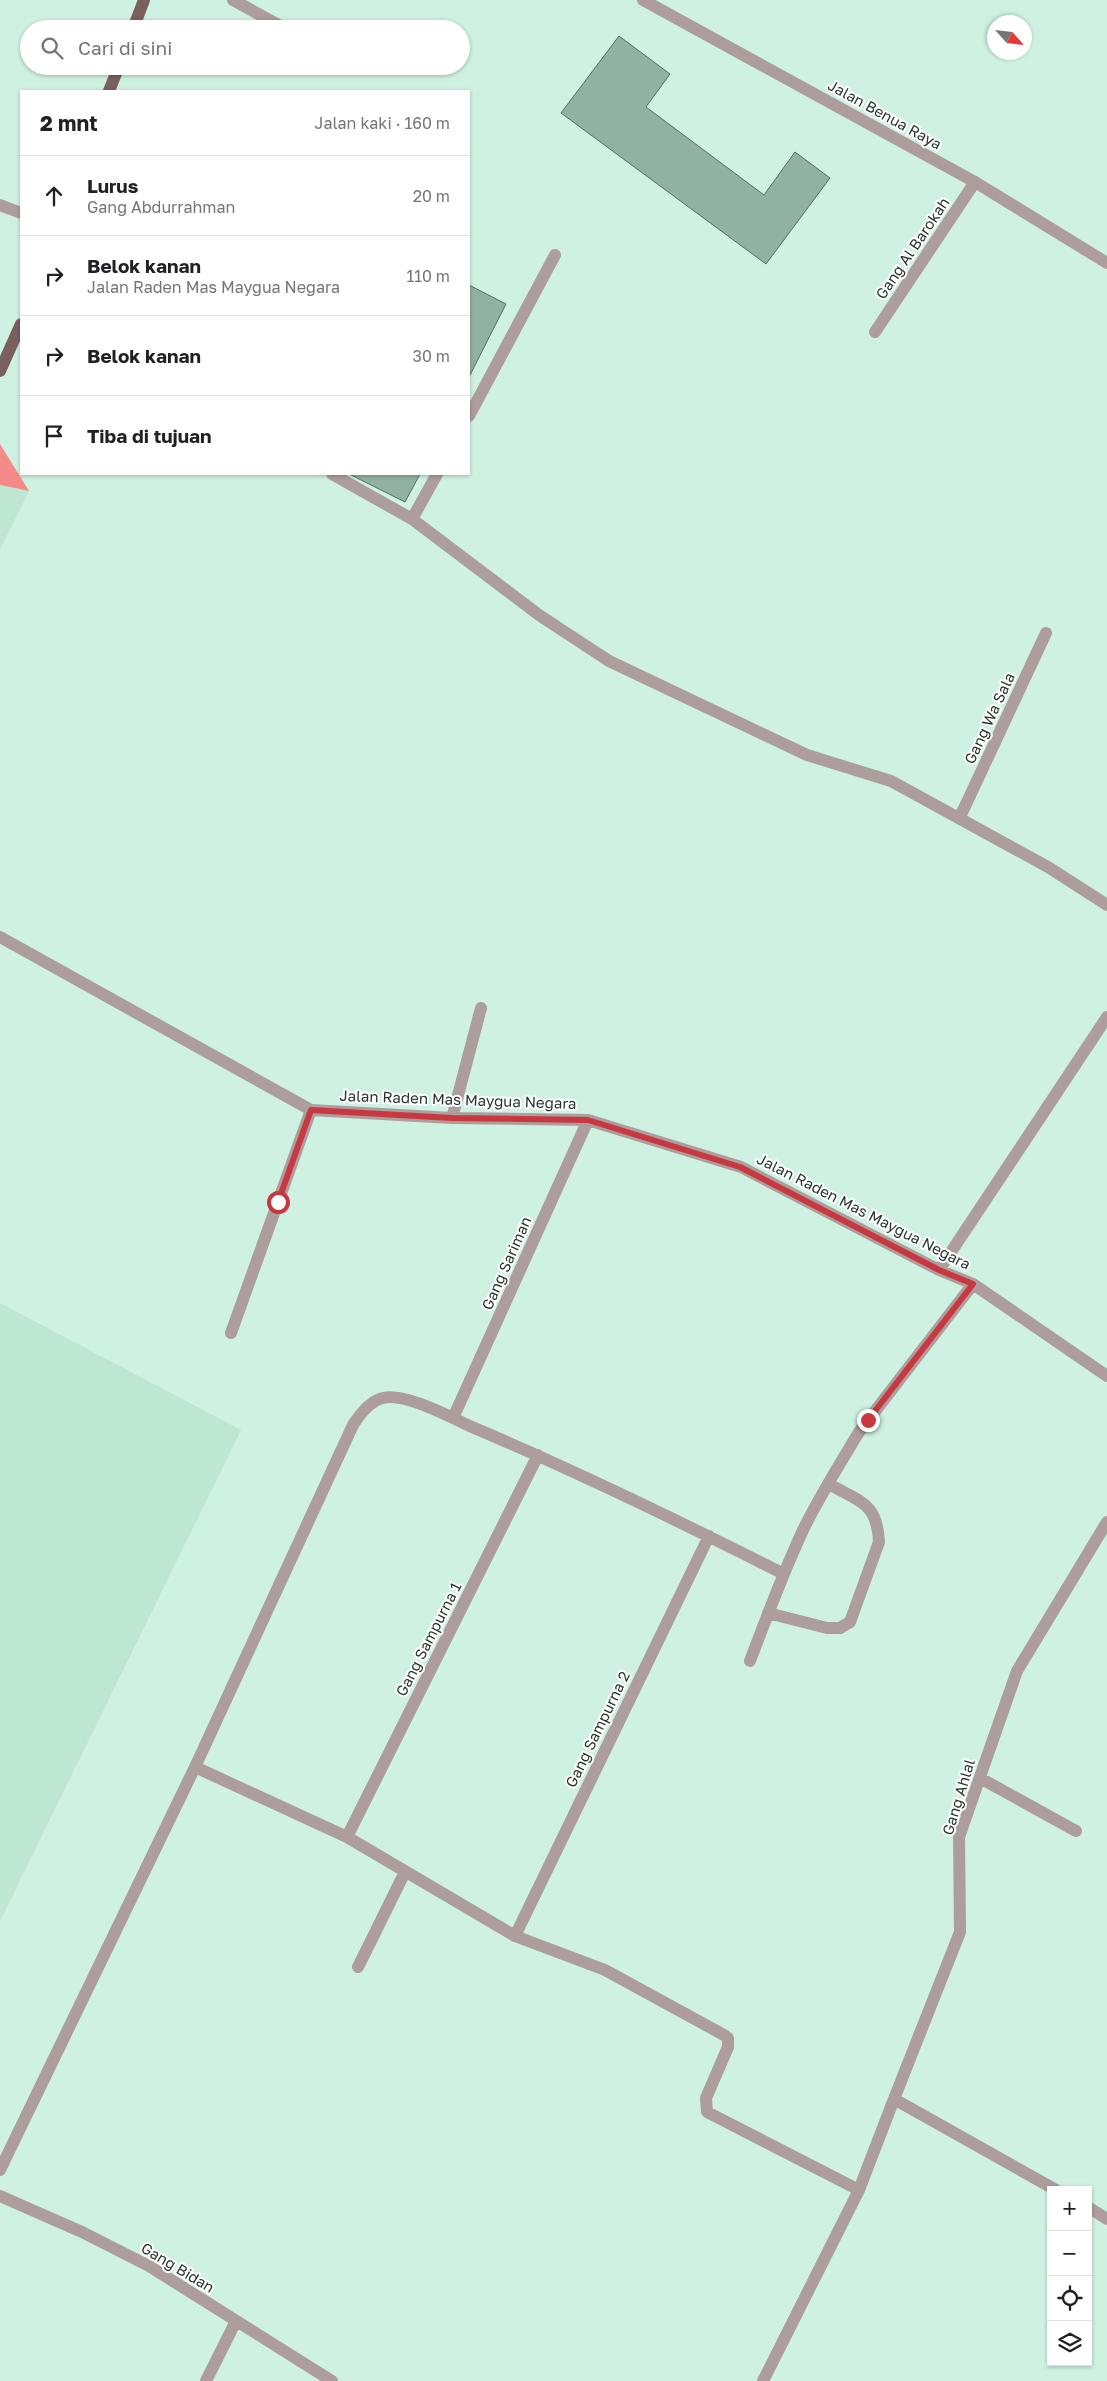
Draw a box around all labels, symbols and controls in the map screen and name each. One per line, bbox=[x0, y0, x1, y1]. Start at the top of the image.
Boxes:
north arrow bbox=[987, 15, 1032, 60]
search box bbox=[20, 20, 470, 75]
icon: search bbox=[38, 34, 66, 62]
text: Cari di sini bbox=[78, 36, 172, 59]
street label: Jalan Benua Raya bbox=[825, 75, 945, 153]
text: 2 mnt bbox=[40, 110, 98, 136]
text: Jalan kaki · 160 m bbox=[315, 113, 450, 133]
text: Lurus bbox=[87, 174, 138, 197]
icon: ahead bbox=[40, 182, 68, 210]
text: 20 m bbox=[413, 186, 450, 206]
street label: Gang Al Barokah bbox=[871, 194, 953, 302]
text: Gang Abdurrahman bbox=[87, 197, 235, 217]
text: Belok kanan bbox=[87, 254, 201, 277]
icon: right bbox=[40, 262, 68, 290]
text: 110 m bbox=[406, 266, 450, 286]
text: Jalan Raden Mas Maygua Negara bbox=[87, 277, 340, 297]
icon: right bbox=[40, 342, 68, 370]
text: Belok kanan bbox=[87, 344, 201, 367]
text: 30 m bbox=[413, 346, 450, 366]
icon: arrive bbox=[40, 422, 68, 450]
text: Tiba di tujuan bbox=[87, 424, 212, 447]
street label: Gang Wa Sala bbox=[960, 669, 1018, 767]
street label: Jalan Raden Mas Maygua Negara bbox=[339, 1086, 577, 1112]
street label: Jalan Raden Mas Maygua Negara bbox=[754, 1149, 974, 1273]
route start bbox=[267, 1191, 290, 1214]
street label: Gang Sariman bbox=[477, 1214, 535, 1312]
route end bbox=[857, 1409, 880, 1432]
street label: Gang Sampurna 1 bbox=[391, 1579, 465, 1699]
street label: Gang Sampurna 2 bbox=[561, 1668, 633, 1790]
street label: Gang Ahlal bbox=[938, 1757, 978, 1837]
map controls bbox=[1047, 2186, 1092, 2366]
button: + bbox=[1047, 2186, 1092, 2231]
button: − bbox=[1047, 2231, 1092, 2276]
street label: Gang Bidan bbox=[138, 2238, 218, 2296]
button: locate bbox=[1047, 2276, 1092, 2321]
button: layers bbox=[1047, 2321, 1092, 2366]

